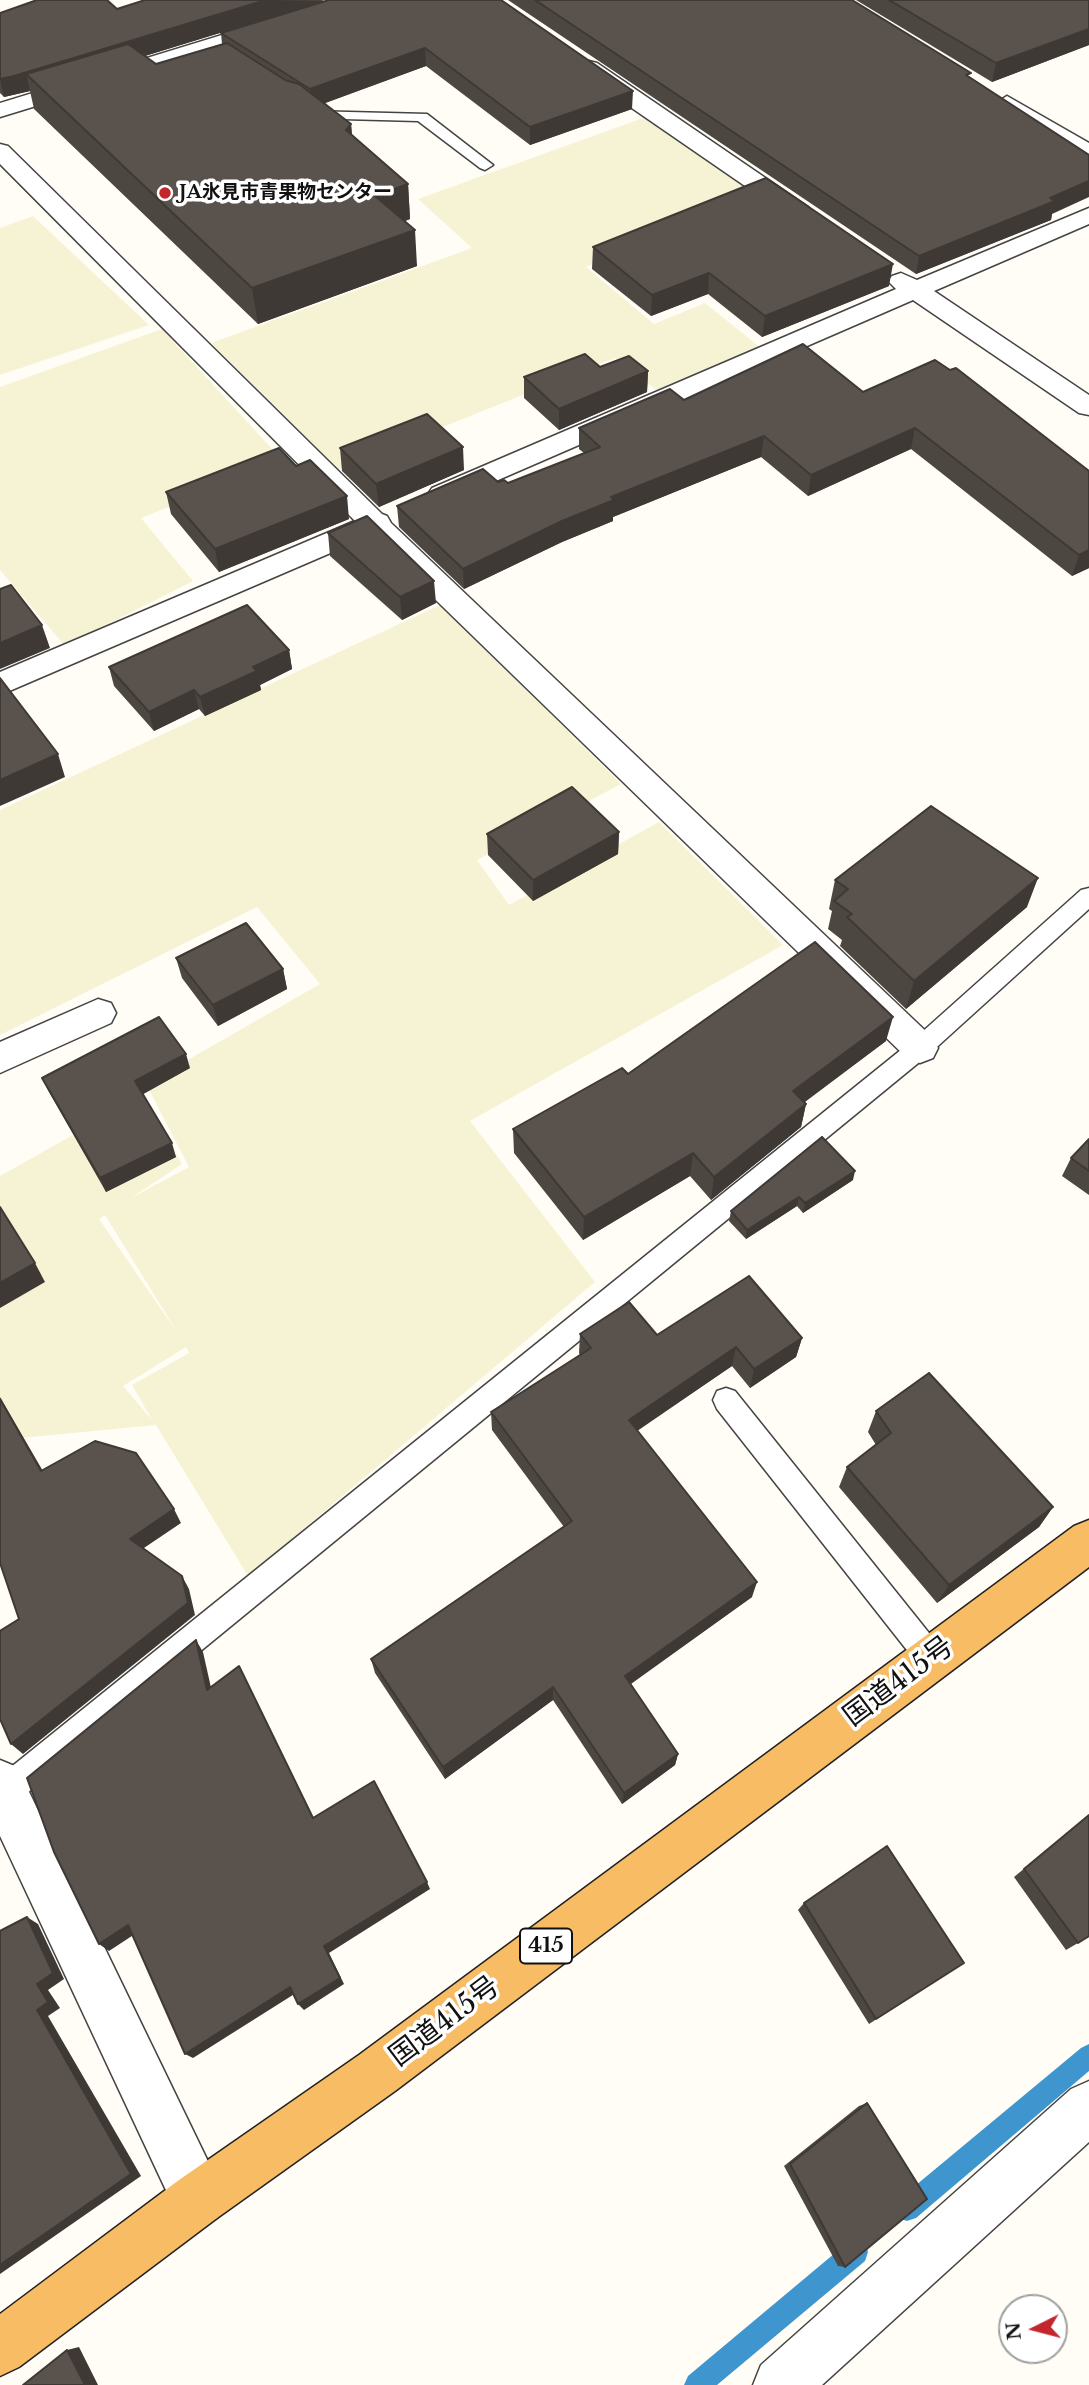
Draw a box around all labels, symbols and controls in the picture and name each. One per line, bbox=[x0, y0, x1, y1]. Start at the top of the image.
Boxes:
place label: JA氷見市青果物センター bbox=[179, 182, 392, 204]
marker: JA氷見市青果物センター bbox=[157, 185, 173, 201]
street label: 国道415号 bbox=[837, 1630, 961, 1734]
road number: 415 bbox=[520, 1928, 572, 1964]
street label: 国道415号 bbox=[383, 1970, 507, 2074]
north arrow bbox=[998, 2294, 1068, 2364]
text: N bbox=[1001, 2321, 1026, 2341]

